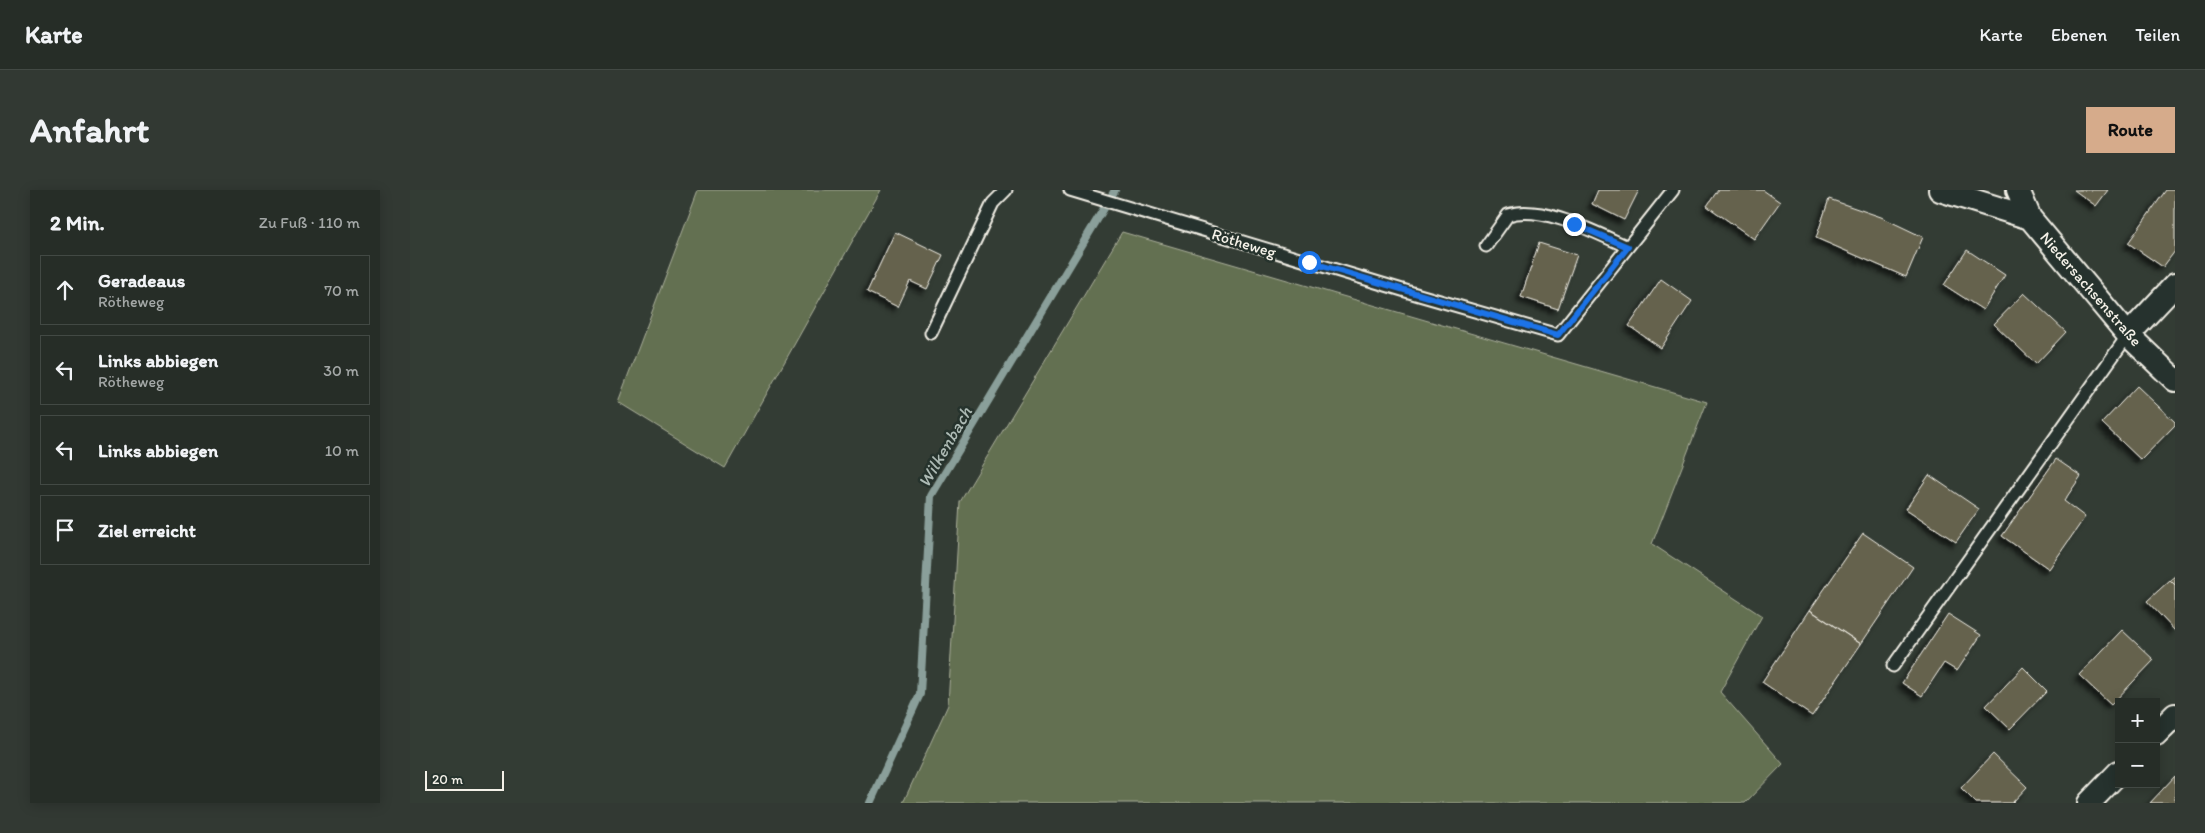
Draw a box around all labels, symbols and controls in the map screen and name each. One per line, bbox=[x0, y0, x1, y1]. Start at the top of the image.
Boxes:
text: Karte bbox=[25, 20, 83, 49]
text: Karte bbox=[1980, 24, 2023, 46]
text: Ebenen bbox=[2051, 24, 2107, 46]
text: Teilen bbox=[2135, 24, 2180, 46]
button: Route bbox=[2086, 107, 2175, 153]
text: Anfahrt bbox=[30, 109, 149, 151]
text: 2 Min. bbox=[50, 210, 105, 235]
text: Zu Fuß · 110 m bbox=[259, 213, 360, 232]
route end bbox=[1563, 213, 1586, 236]
street label: Rötheweg bbox=[1210, 224, 1279, 262]
street label: Niedersachsenstraße bbox=[2036, 228, 2146, 350]
route start bbox=[1298, 251, 1321, 274]
text: Geradeaus bbox=[98, 269, 185, 292]
icon: ahead bbox=[51, 276, 79, 304]
text: 70 m bbox=[324, 281, 359, 300]
text: Rötheweg bbox=[98, 292, 164, 311]
text: Links abbiegen bbox=[98, 349, 218, 372]
icon: left bbox=[51, 356, 79, 384]
text: 30 m bbox=[323, 361, 359, 380]
text: Rötheweg bbox=[98, 372, 164, 391]
water label: Wilkenbach bbox=[913, 402, 977, 491]
icon: left bbox=[51, 436, 79, 464]
text: Links abbiegen bbox=[98, 439, 218, 462]
text: 10 m bbox=[325, 441, 359, 460]
icon: arrive bbox=[51, 516, 79, 544]
text: Ziel erreicht bbox=[98, 519, 196, 542]
map controls bbox=[2115, 698, 2160, 788]
button: + bbox=[2115, 698, 2160, 743]
button: − bbox=[2115, 743, 2160, 788]
scale bar bbox=[425, 768, 504, 791]
text: 20 m bbox=[432, 771, 463, 788]

